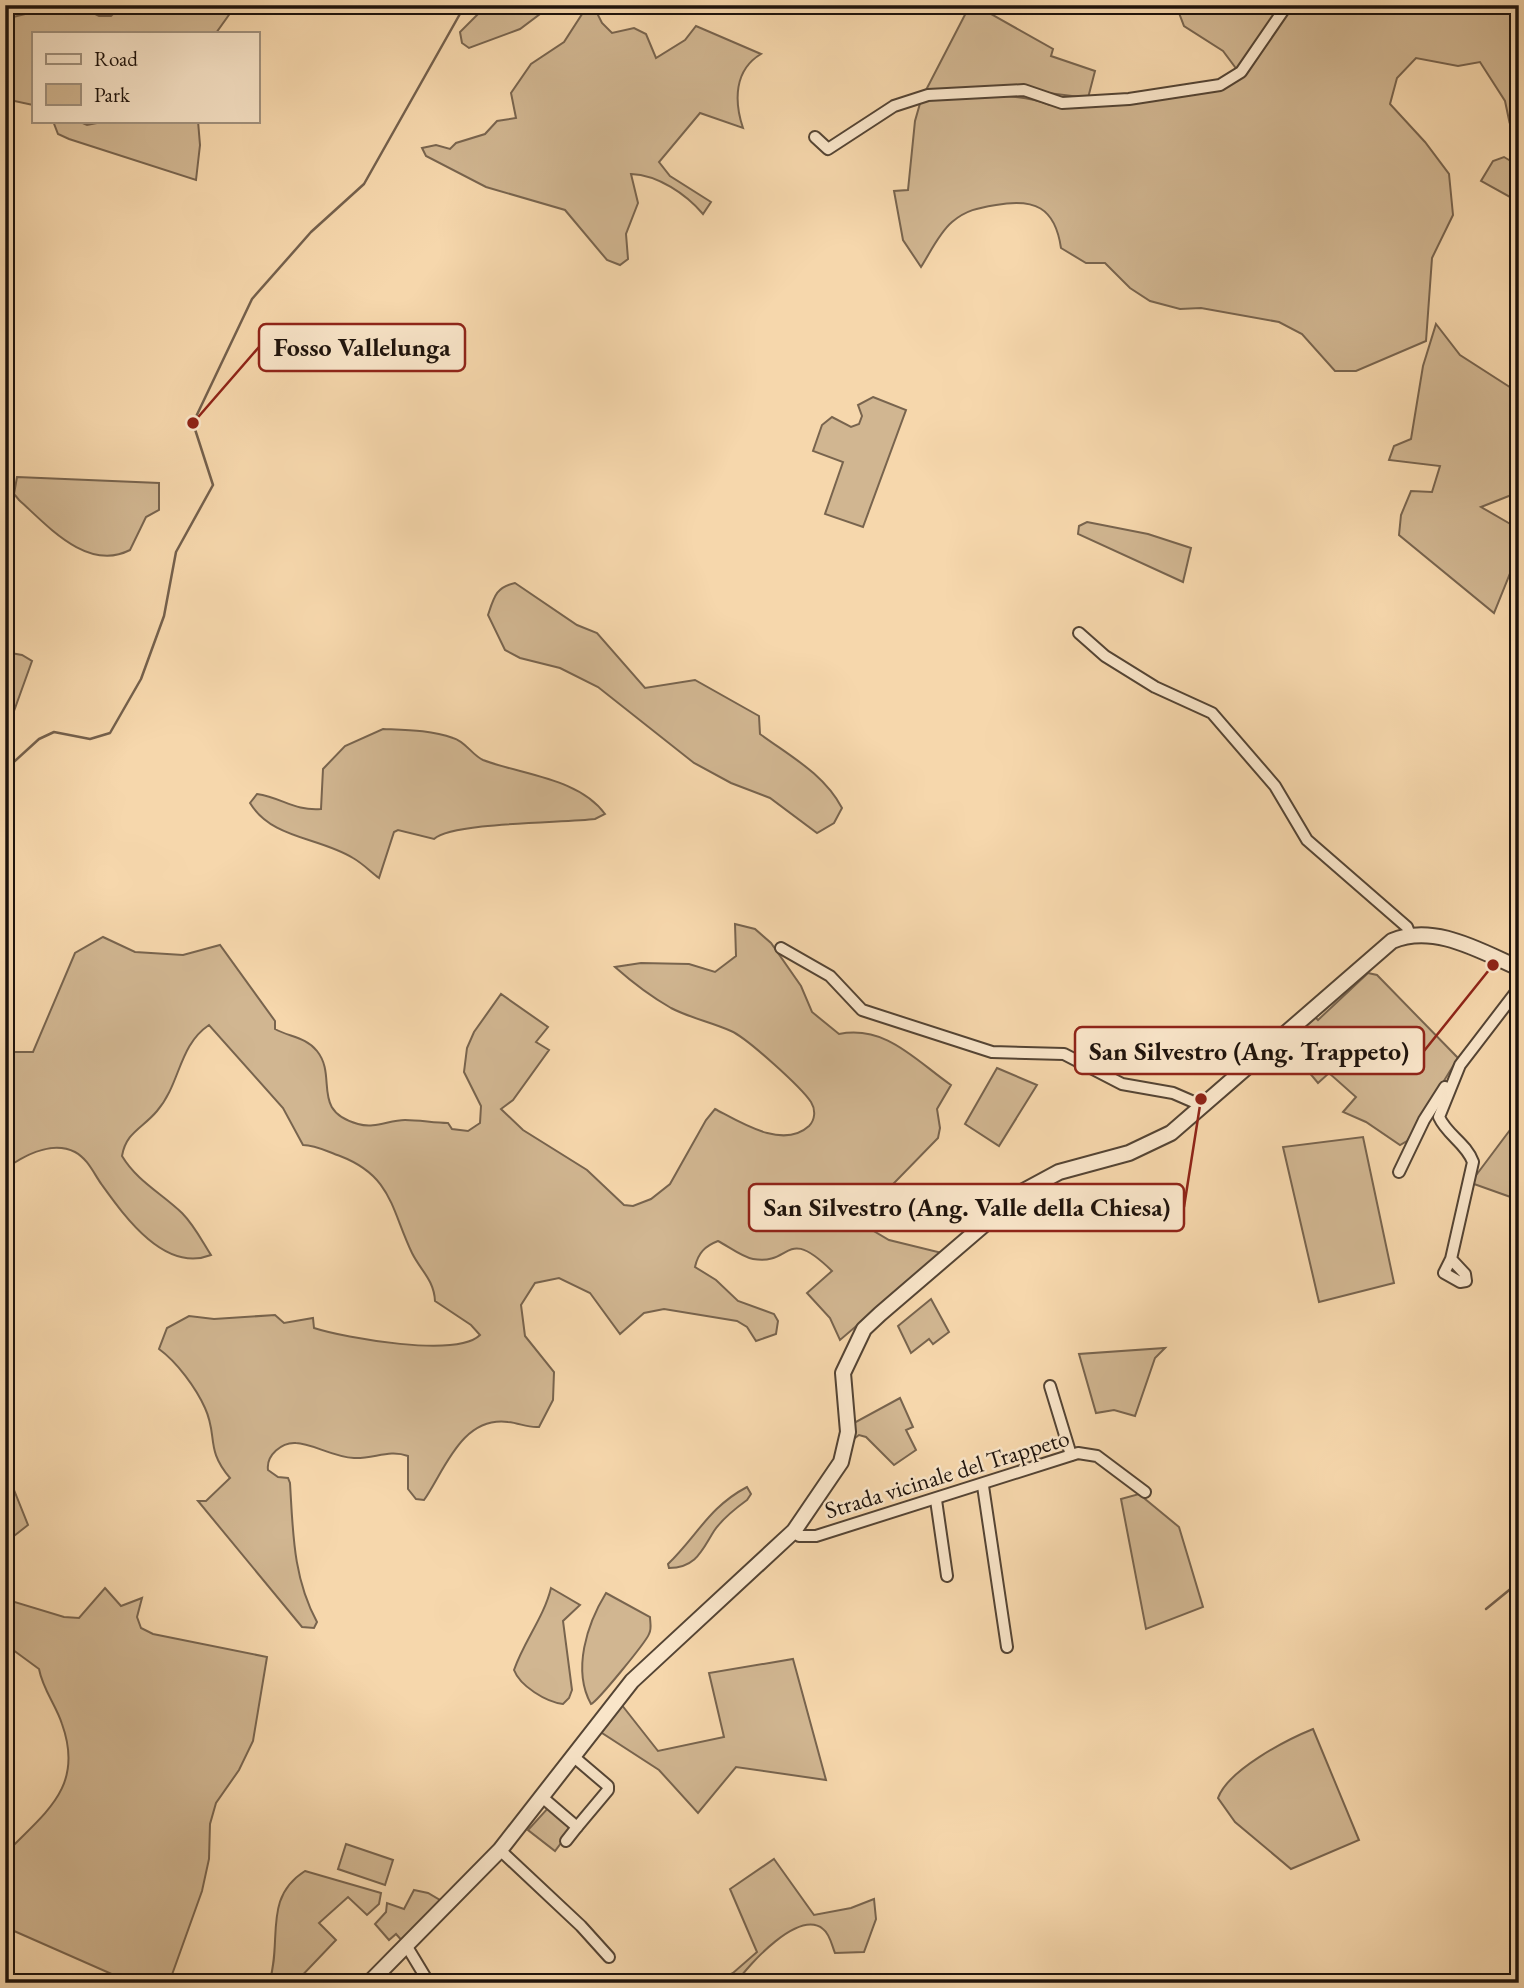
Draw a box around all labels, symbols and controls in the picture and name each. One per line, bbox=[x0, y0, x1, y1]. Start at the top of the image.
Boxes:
legend bbox=[32, 32, 259, 122]
text: Road bbox=[94, 45, 138, 72]
text: Park bbox=[94, 81, 131, 108]
callout: Fosso Vallelunga bbox=[259, 324, 465, 371]
text: Fosso Vallelunga bbox=[273, 330, 451, 364]
callout: San Silvestro (Ang. Trappeto) bbox=[1075, 1027, 1424, 1074]
text: San Silvestro (Ang. Trappeto) bbox=[1089, 1034, 1409, 1068]
callout: San Silvestro (Ang. Valle della Chiesa) bbox=[749, 1184, 1184, 1231]
text: San Silvestro (Ang. Valle della Chiesa) bbox=[764, 1190, 1170, 1224]
street label: Strada vicinale del Trappeto bbox=[821, 1422, 1073, 1525]

